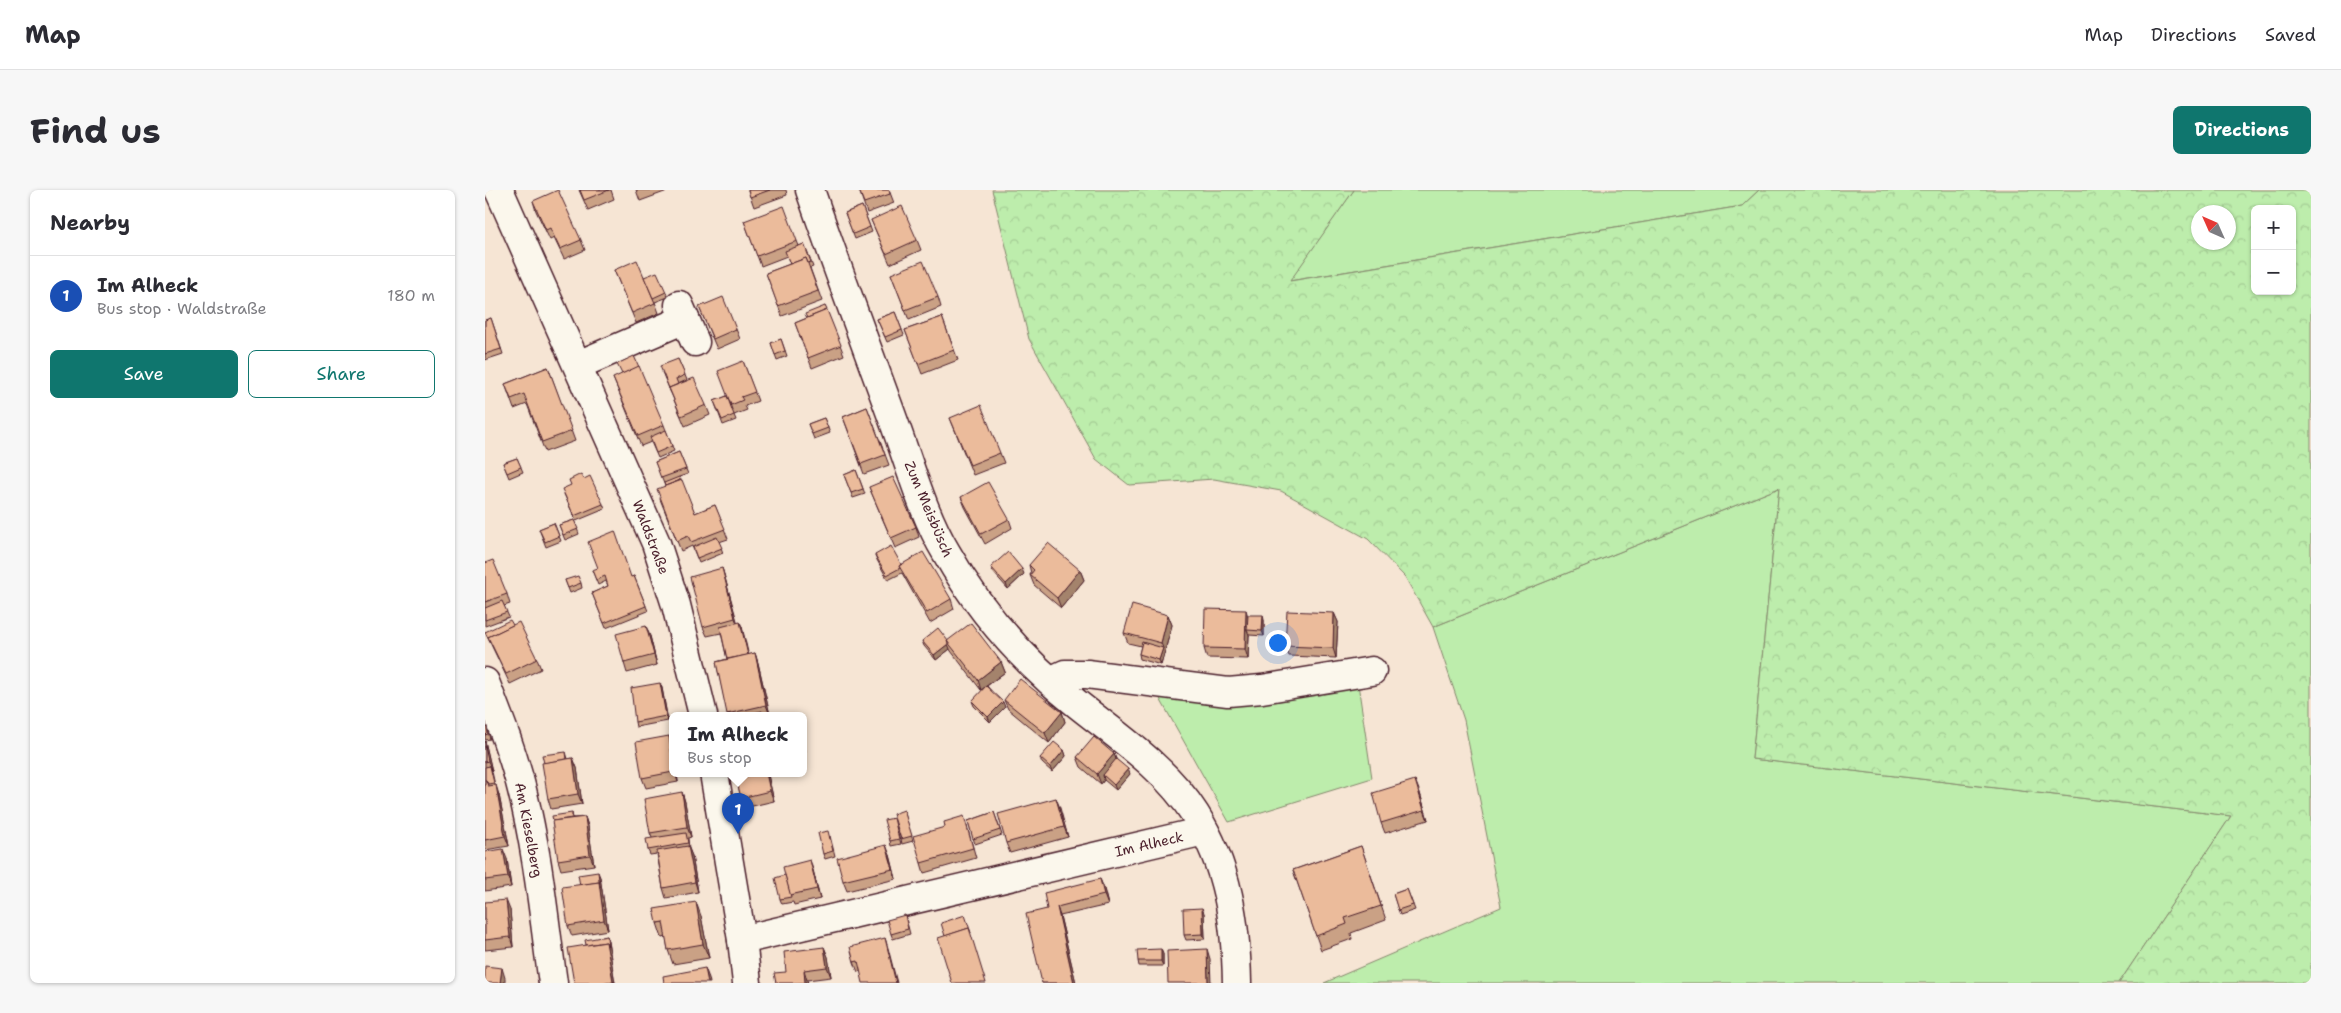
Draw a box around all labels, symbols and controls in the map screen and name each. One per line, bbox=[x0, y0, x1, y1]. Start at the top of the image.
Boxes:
text: Map bbox=[25, 19, 81, 51]
text: Map bbox=[2085, 23, 2123, 47]
text: Directions bbox=[2151, 23, 2237, 47]
text: Saved bbox=[2265, 23, 2316, 47]
button: Directions bbox=[2173, 106, 2311, 154]
text: Find us bbox=[30, 107, 161, 154]
north arrow bbox=[2191, 205, 2236, 250]
map controls bbox=[2251, 205, 2296, 295]
button: + bbox=[2251, 205, 2296, 250]
text: Nearby bbox=[50, 209, 130, 237]
button: − bbox=[2251, 250, 2296, 295]
text: Im Alheck bbox=[97, 273, 198, 298]
text: 1 bbox=[62, 285, 70, 306]
text: 180 m bbox=[387, 285, 435, 306]
text: Bus stop · Waldstraße bbox=[97, 298, 267, 319]
button: Save bbox=[50, 350, 238, 398]
button: Share bbox=[248, 350, 435, 398]
street label: Zum Meisbüsch bbox=[901, 458, 957, 560]
street label: Waldstraße bbox=[629, 497, 673, 577]
your location bbox=[1265, 630, 1291, 656]
popup bbox=[669, 712, 807, 777]
text: Im Alheck bbox=[687, 722, 789, 747]
text: Bus stop bbox=[687, 747, 752, 768]
street label: Am Kieselberg bbox=[511, 781, 547, 879]
pin: 1 bbox=[722, 793, 754, 834]
street label: Im Alheck bbox=[1113, 827, 1185, 861]

